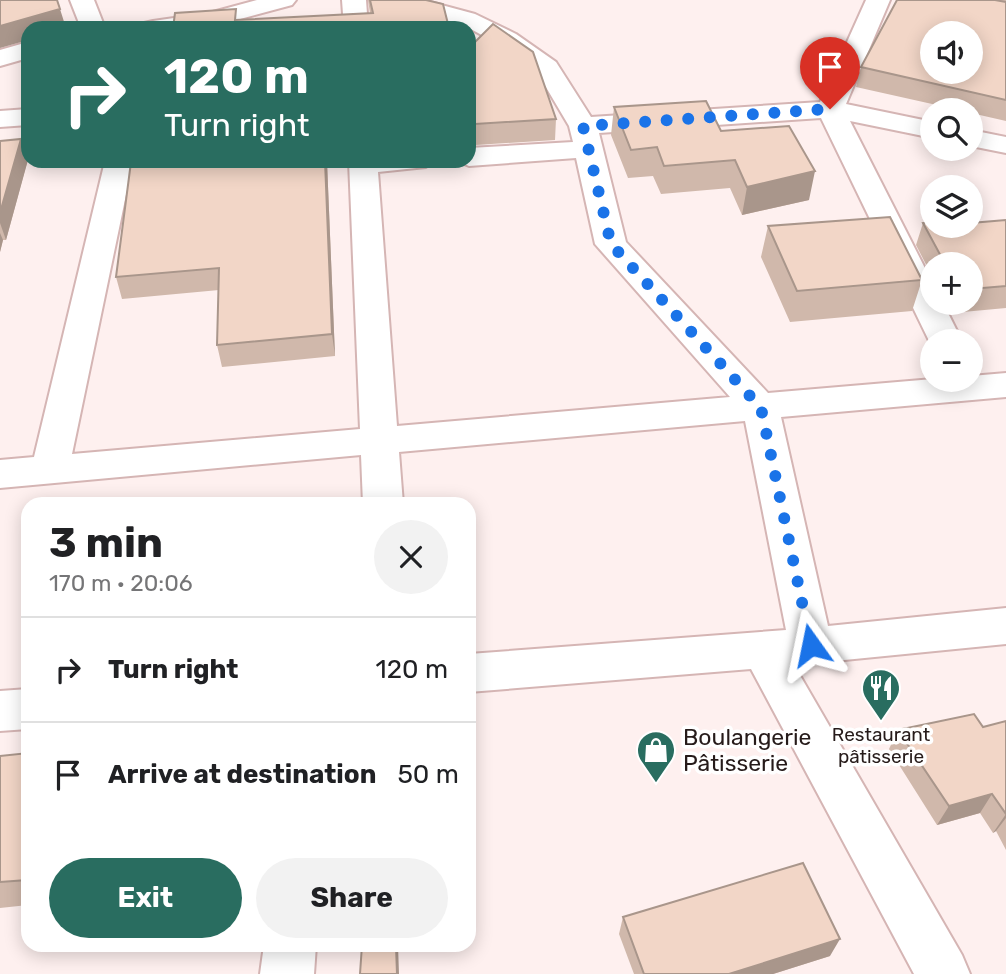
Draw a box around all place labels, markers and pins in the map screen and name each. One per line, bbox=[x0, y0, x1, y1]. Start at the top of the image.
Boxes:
pin bbox=[800, 37, 860, 109]
restaurant icon: Restaurant pâtisserie bbox=[860, 667, 902, 722]
place label: Boulangerie Pâtisserie bbox=[683, 723, 811, 777]
place label: Restaurant pâtisserie bbox=[832, 723, 931, 768]
shop icon: Boulangerie Pâtisserie bbox=[635, 729, 677, 784]

